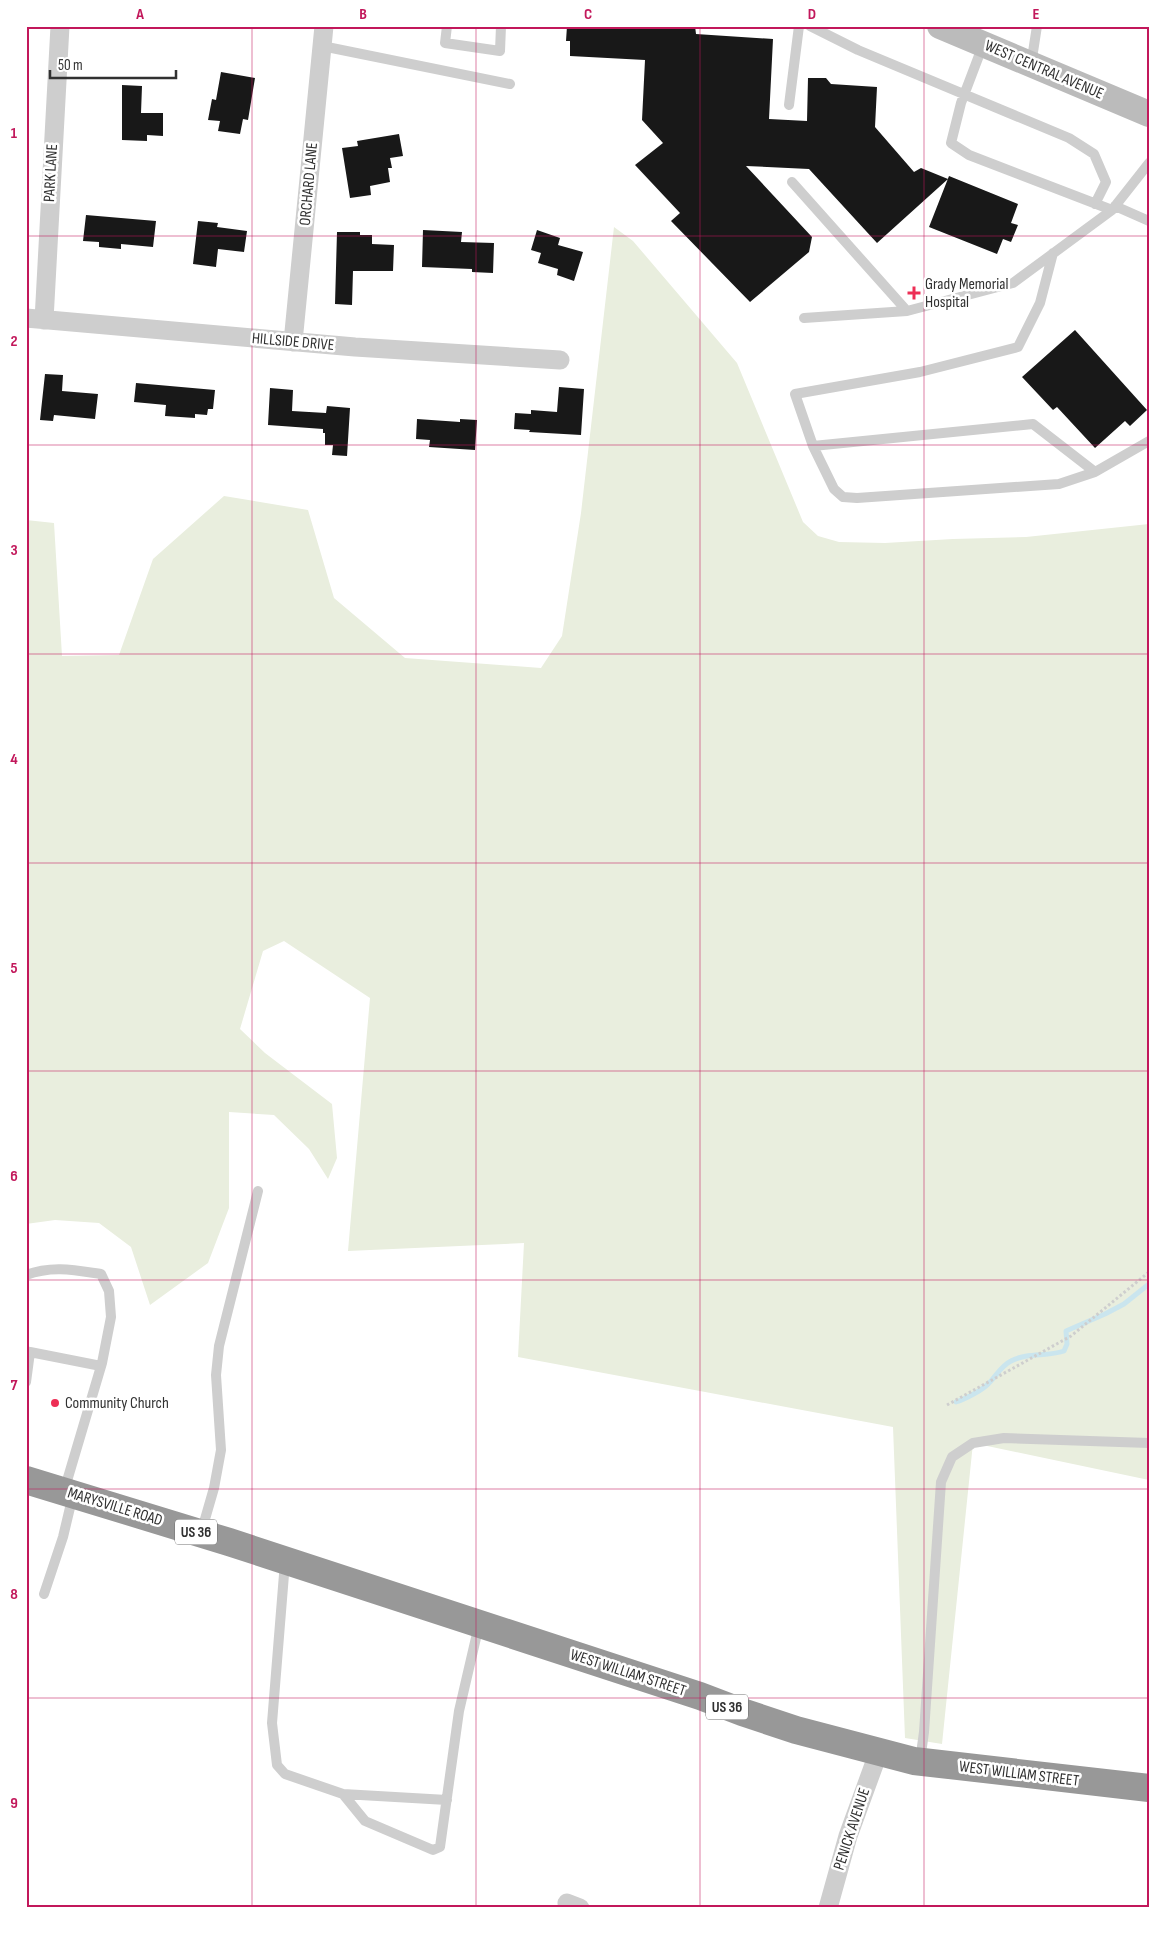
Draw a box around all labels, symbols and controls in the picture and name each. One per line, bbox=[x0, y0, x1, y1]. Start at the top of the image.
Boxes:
text: A bbox=[135, 5, 144, 24]
text: B bbox=[359, 5, 367, 24]
text: C bbox=[584, 5, 592, 24]
text: D bbox=[808, 5, 816, 24]
text: E bbox=[1033, 5, 1040, 24]
street label: WEST CENTRAL AVENUE bbox=[982, 36, 1106, 104]
scale bar bbox=[50, 48, 176, 80]
text: 50 m bbox=[58, 56, 83, 75]
text: 1 bbox=[11, 124, 18, 143]
street label: ORCHARD LANE bbox=[296, 142, 322, 226]
street label: PARK LANE bbox=[40, 143, 62, 203]
place label: Grady Memorial Hospital bbox=[925, 275, 1008, 312]
marker: Grady Memorial Hospital bbox=[907, 286, 921, 300]
street label: HILLSIDE DRIVE bbox=[251, 329, 335, 355]
text: 2 bbox=[10, 332, 18, 351]
text: 3 bbox=[10, 541, 18, 560]
text: 4 bbox=[10, 750, 18, 769]
text: 5 bbox=[10, 959, 18, 978]
text: 6 bbox=[10, 1167, 18, 1186]
text: 7 bbox=[11, 1376, 18, 1395]
place label: Community Church bbox=[65, 1394, 169, 1413]
marker: Community Church bbox=[49, 1397, 61, 1409]
street label: MARYSVILLE ROAD bbox=[65, 1484, 165, 1530]
road number: US 36 bbox=[175, 1520, 217, 1544]
text: 8 bbox=[10, 1585, 18, 1604]
street label: WEST WILLIAM STREET bbox=[568, 1645, 689, 1701]
road number: US 36 bbox=[706, 1694, 748, 1720]
street label: WEST WILLIAM STREET bbox=[958, 1757, 1081, 1791]
street label: PENICK AVENUE bbox=[830, 1786, 874, 1872]
text: 9 bbox=[10, 1794, 18, 1813]

